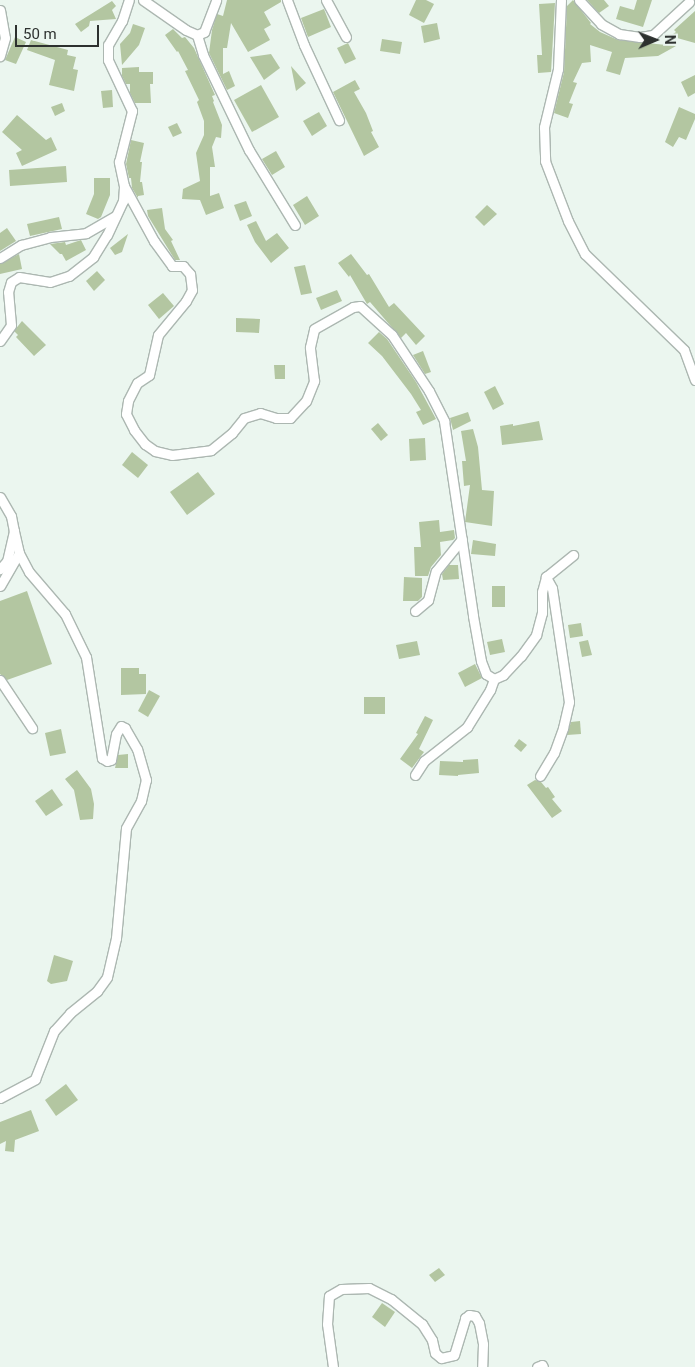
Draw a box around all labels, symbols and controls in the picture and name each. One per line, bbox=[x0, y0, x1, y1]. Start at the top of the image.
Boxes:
scale bar bbox=[18, 15, 101, 47]
north arrow bbox=[630, 15, 680, 65]
text: 50 m bbox=[23, 25, 57, 43]
text: N bbox=[662, 35, 678, 45]

